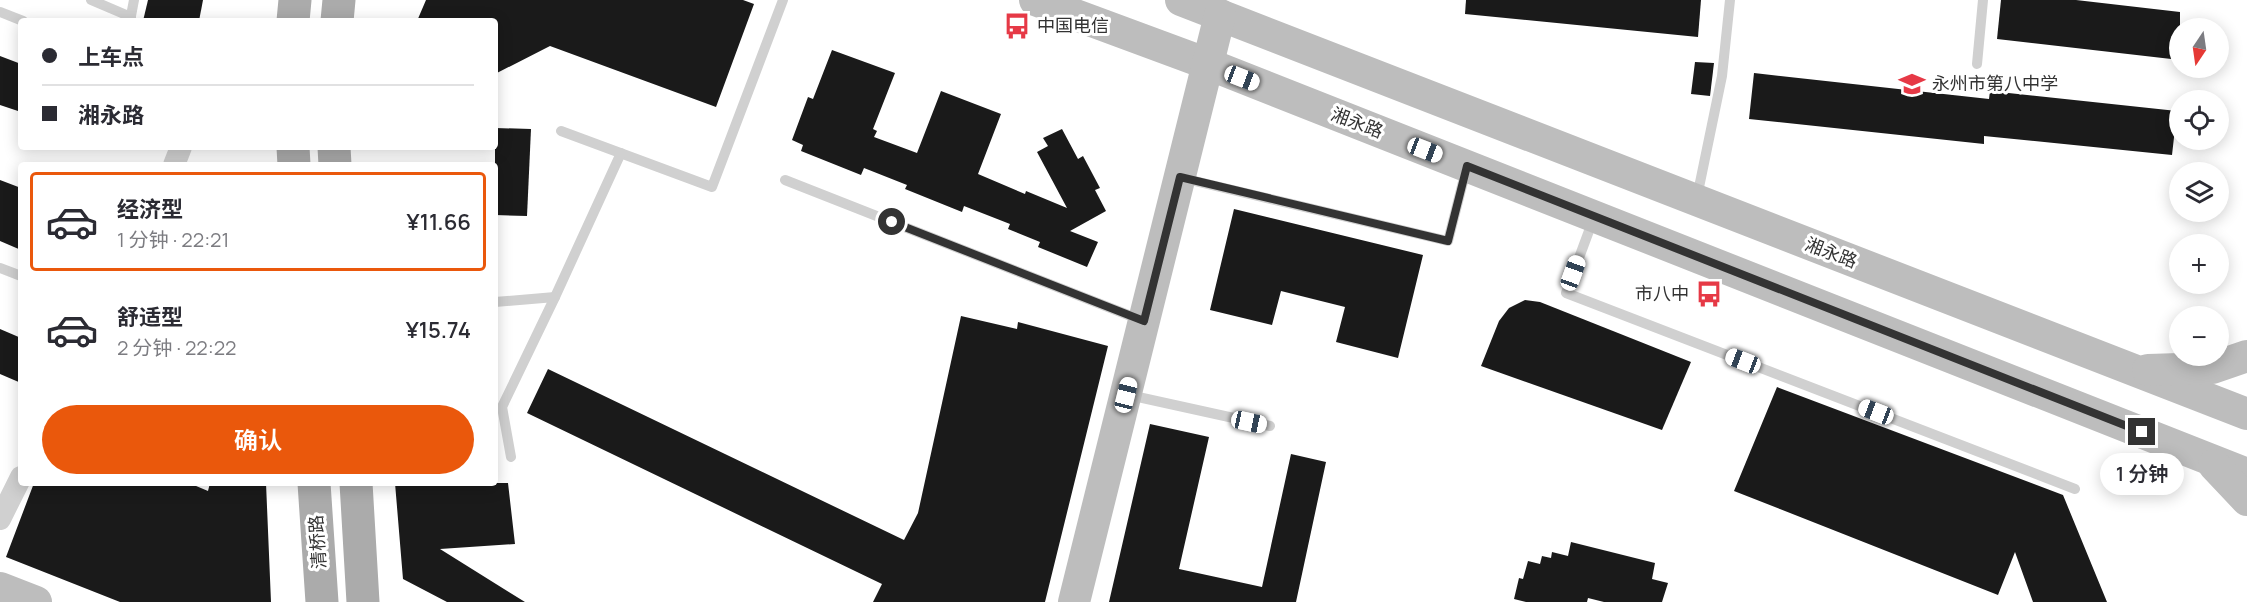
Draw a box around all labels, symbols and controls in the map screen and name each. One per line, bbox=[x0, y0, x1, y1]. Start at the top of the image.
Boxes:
bus stop icon: 中国电信 bbox=[1002, 11, 1032, 41]
place label: 中国电信 bbox=[1037, 13, 1109, 37]
north arrow bbox=[2169, 18, 2229, 78]
map controls bbox=[2169, 18, 2229, 366]
text: 上车点 bbox=[78, 42, 144, 72]
car bbox=[1222, 63, 1262, 93]
school or university icon: 永州市第八中学 bbox=[1897, 69, 1927, 99]
place label: 永州市第八中学 bbox=[1932, 71, 2058, 95]
button: locate bbox=[2169, 90, 2229, 150]
text: 湘永路 bbox=[78, 100, 144, 130]
street label: 湘永路 bbox=[1328, 101, 1387, 143]
car bbox=[1405, 135, 1445, 165]
button: layers bbox=[2169, 162, 2229, 222]
text: 经济型 bbox=[117, 194, 183, 224]
icon: car bbox=[45, 195, 99, 249]
text: ¥11.66 bbox=[407, 207, 471, 237]
route start bbox=[878, 208, 905, 235]
text: 1 分钟 · 22:21 bbox=[117, 226, 229, 253]
street label: 湘永路 bbox=[1802, 231, 1861, 273]
button: + bbox=[2169, 234, 2229, 294]
car bbox=[1558, 253, 1588, 293]
bus stop icon: 市八中 bbox=[1694, 279, 1724, 309]
place label: 市八中 bbox=[1635, 281, 1689, 305]
text: 舒适型 bbox=[117, 302, 183, 332]
icon: car bbox=[45, 303, 99, 357]
button: − bbox=[2169, 306, 2229, 366]
text: ¥15.74 bbox=[406, 315, 471, 345]
text: 2 分钟 · 22:22 bbox=[117, 334, 237, 361]
car bbox=[1723, 346, 1763, 376]
car bbox=[1113, 375, 1139, 415]
car bbox=[1856, 397, 1896, 427]
button: 确认 bbox=[42, 405, 474, 474]
car bbox=[1230, 409, 1268, 435]
route end bbox=[2128, 418, 2155, 445]
callout: 1 分钟 bbox=[2100, 453, 2184, 495]
text: 1 分钟 bbox=[2116, 460, 2168, 487]
street label: 清桥路 bbox=[303, 514, 331, 570]

